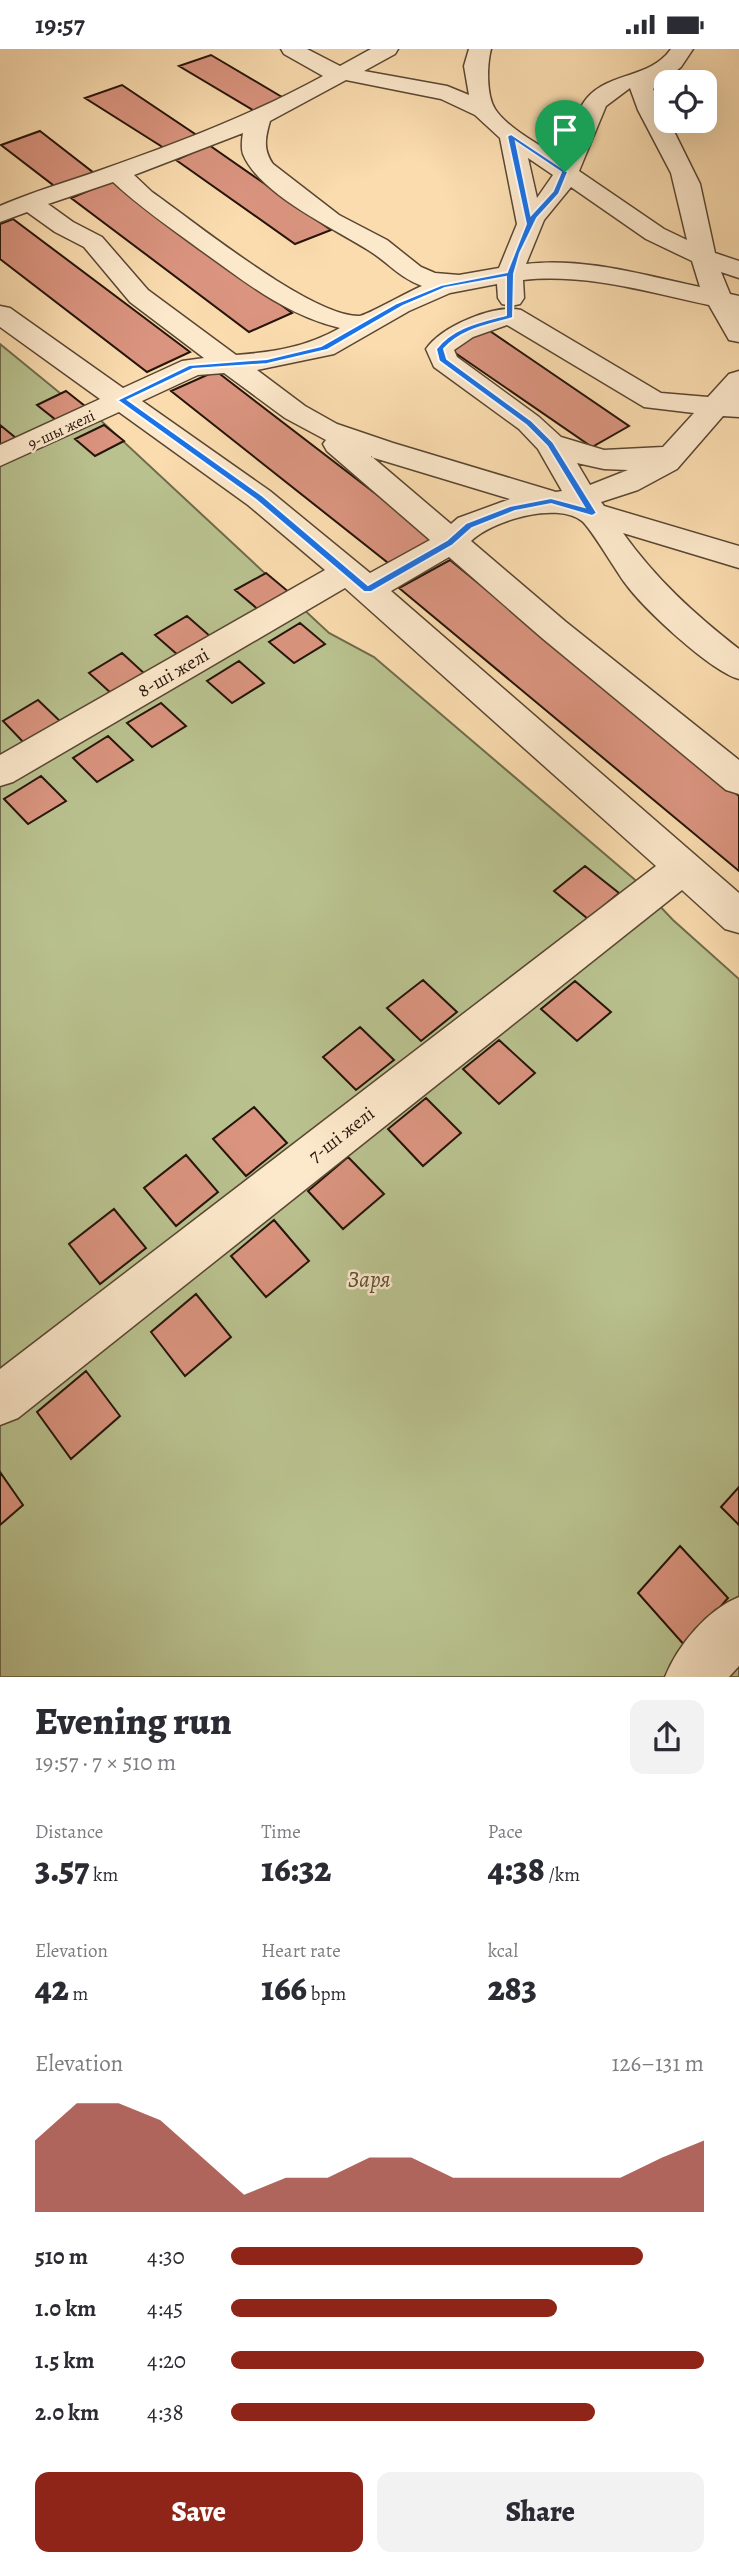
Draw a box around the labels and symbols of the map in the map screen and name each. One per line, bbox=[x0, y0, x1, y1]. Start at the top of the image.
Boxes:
pin bbox=[535, 100, 595, 172]
street label: 9-шы желі bbox=[24, 405, 99, 455]
street label: 8-ші желі bbox=[133, 642, 214, 704]
street label: 7-ші желі bbox=[303, 1101, 380, 1169]
park label: Заря bbox=[347, 1264, 391, 1295]

